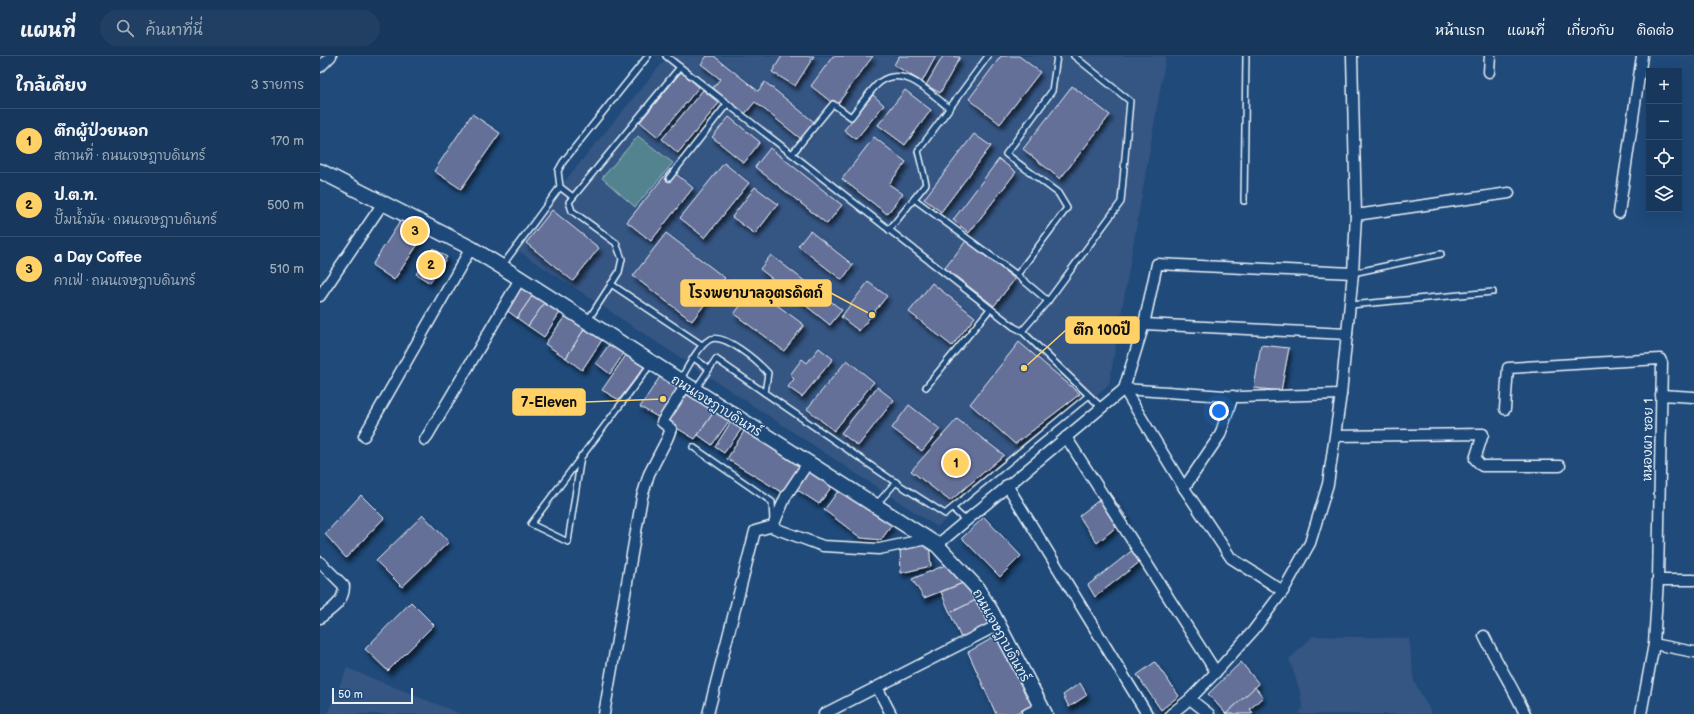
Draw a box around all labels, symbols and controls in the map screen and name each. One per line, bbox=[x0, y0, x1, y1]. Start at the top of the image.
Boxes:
search box bbox=[100, 10, 380, 46]
icon: search bbox=[114, 17, 136, 39]
text: แผนที่ bbox=[20, 20, 76, 43]
text: ค้นหาที่นี่ bbox=[146, 21, 203, 40]
text: หน้าแรก bbox=[1435, 22, 1485, 39]
text: แผนที่ bbox=[1507, 22, 1545, 39]
text: เกี่ยวกับ bbox=[1567, 22, 1614, 39]
text: ติดต่อ bbox=[1636, 22, 1674, 39]
map controls bbox=[1646, 68, 1682, 212]
button: + bbox=[1646, 68, 1682, 104]
text: ใกล้เคียง bbox=[16, 76, 87, 96]
text: 3 รายการ bbox=[251, 77, 304, 93]
button: − bbox=[1646, 104, 1682, 140]
text: ตึกผู้ป่วยนอก bbox=[54, 122, 148, 141]
text: 1 bbox=[26, 133, 32, 149]
text: 170 m bbox=[271, 133, 304, 149]
button: locate bbox=[1646, 140, 1682, 176]
text: สถานที่ · ถนนเจษฎาบดินทร์ bbox=[54, 148, 206, 164]
button: layers bbox=[1646, 176, 1682, 212]
text: ป.ต.ท. bbox=[54, 186, 97, 205]
text: 2 bbox=[25, 197, 33, 213]
text: 500 m bbox=[267, 197, 304, 213]
text: ปั๊มน้ำมัน · ถนนเจษฎาบดินทร์ bbox=[54, 212, 217, 228]
pin: 3 bbox=[402, 216, 428, 246]
text: a Day Coffee bbox=[54, 248, 142, 267]
pin: 2 bbox=[418, 250, 444, 280]
text: 3 bbox=[25, 261, 33, 277]
text: 510 m bbox=[270, 261, 304, 277]
text: คาเฟ่ · ถนนเจษฎาบดินทร์ bbox=[54, 273, 195, 289]
callout: โรงพยาบาลอุตรดิตถ์ bbox=[681, 280, 831, 306]
text: โรงพยาบาลอุตรดิตถ์ bbox=[688, 283, 823, 304]
callout: ตึก 100ปี bbox=[1066, 317, 1139, 343]
text: ตึก 100ปี bbox=[1073, 320, 1131, 339]
street label: ถนนเจษฎาบดินทร์ bbox=[668, 370, 766, 440]
callout: 7-Eleven bbox=[513, 389, 585, 415]
text: 7-Eleven bbox=[521, 394, 577, 411]
street label: หนองผา ซอย 1 bbox=[1639, 398, 1657, 482]
your location bbox=[1209, 401, 1229, 421]
pin: 1 bbox=[943, 448, 969, 478]
street label: ถนนเจษฎาบดินทร์ bbox=[969, 585, 1035, 685]
scale bar bbox=[332, 686, 413, 705]
text: 50 m bbox=[338, 688, 363, 701]

